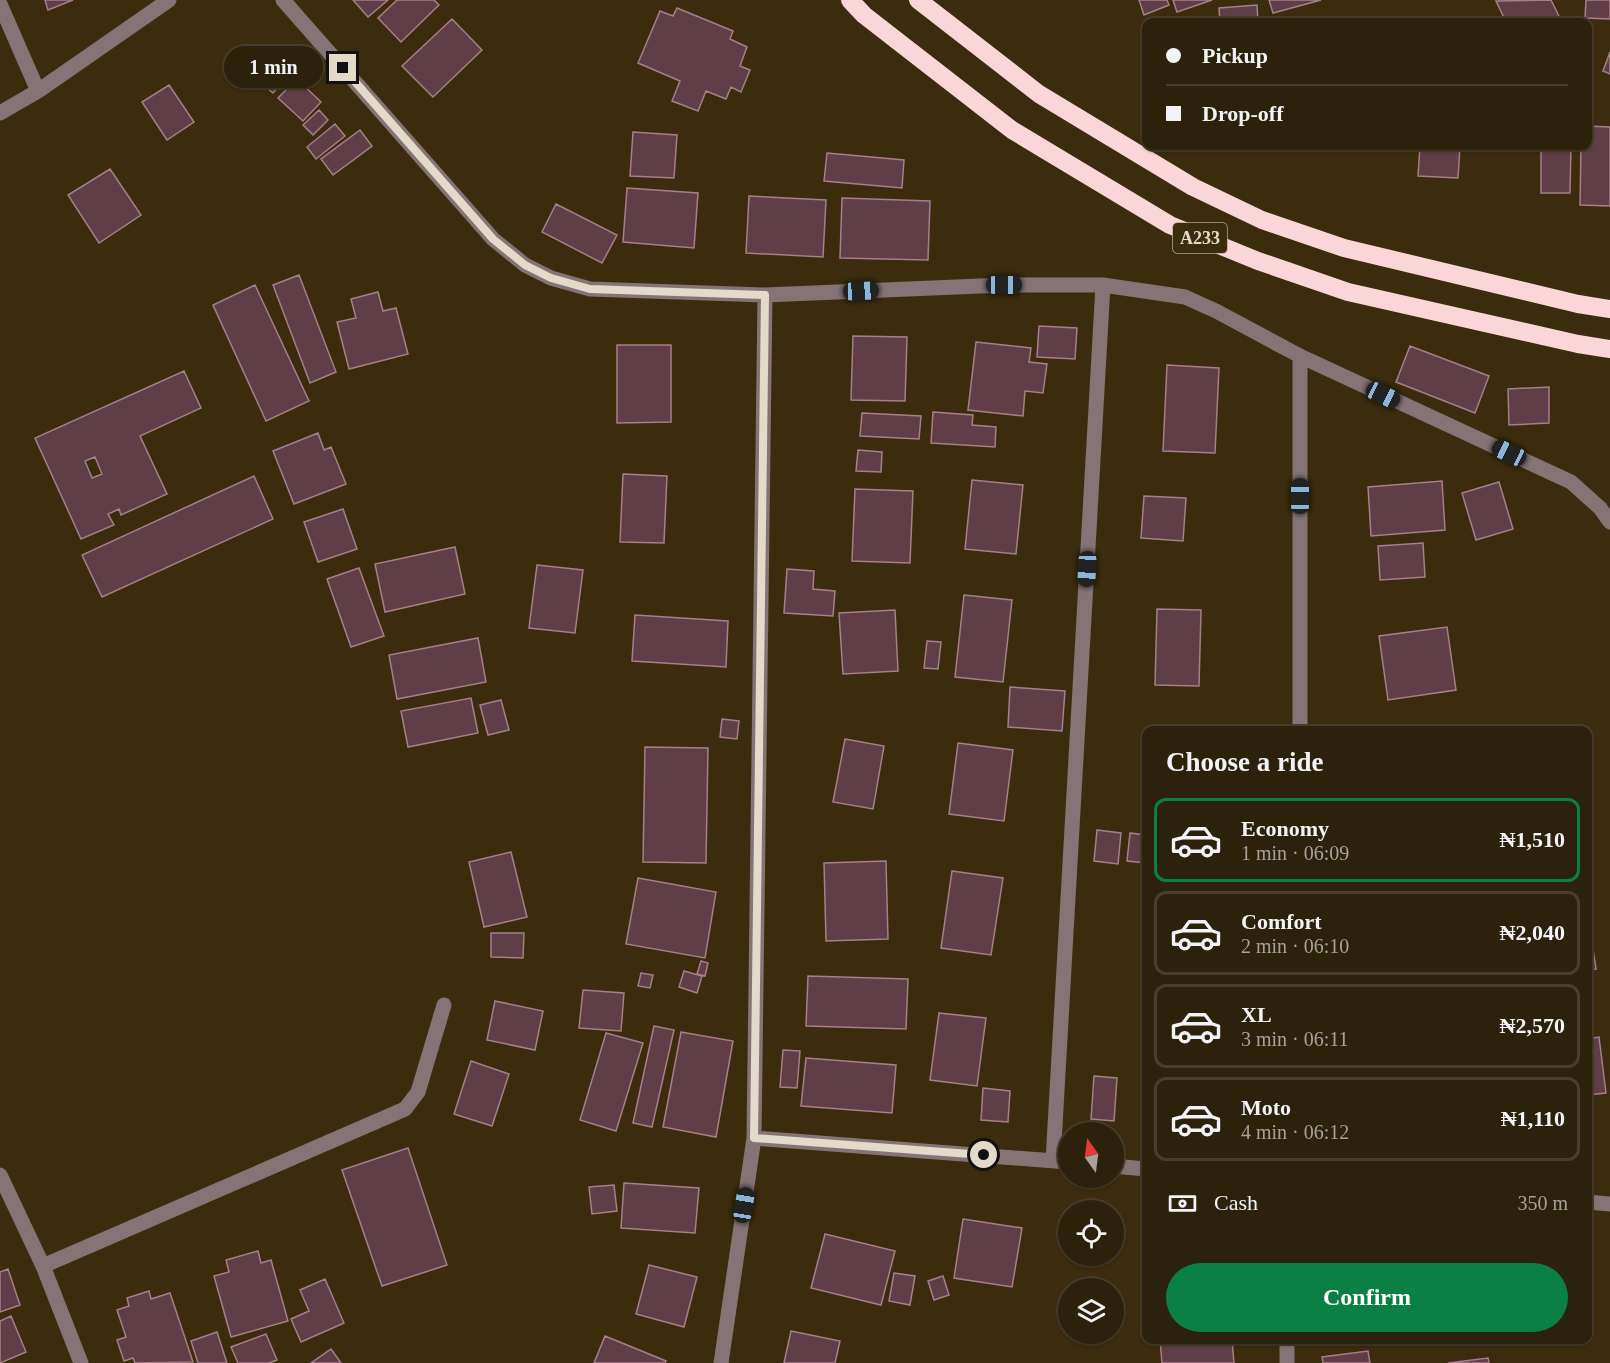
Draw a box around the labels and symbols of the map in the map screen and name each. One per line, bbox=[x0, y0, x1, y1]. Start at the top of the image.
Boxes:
callout: 1 min bbox=[223, 47, 322, 89]
route end bbox=[329, 54, 356, 81]
road number: A233 bbox=[1173, 223, 1227, 253]
car bbox=[986, 276, 1022, 294]
car bbox=[843, 281, 879, 301]
car bbox=[1363, 379, 1403, 411]
car bbox=[1489, 437, 1529, 469]
car bbox=[1291, 478, 1309, 514]
car bbox=[1077, 551, 1097, 587]
north arrow bbox=[1058, 1122, 1124, 1188]
route start bbox=[970, 1141, 997, 1168]
car bbox=[732, 1186, 756, 1224]

